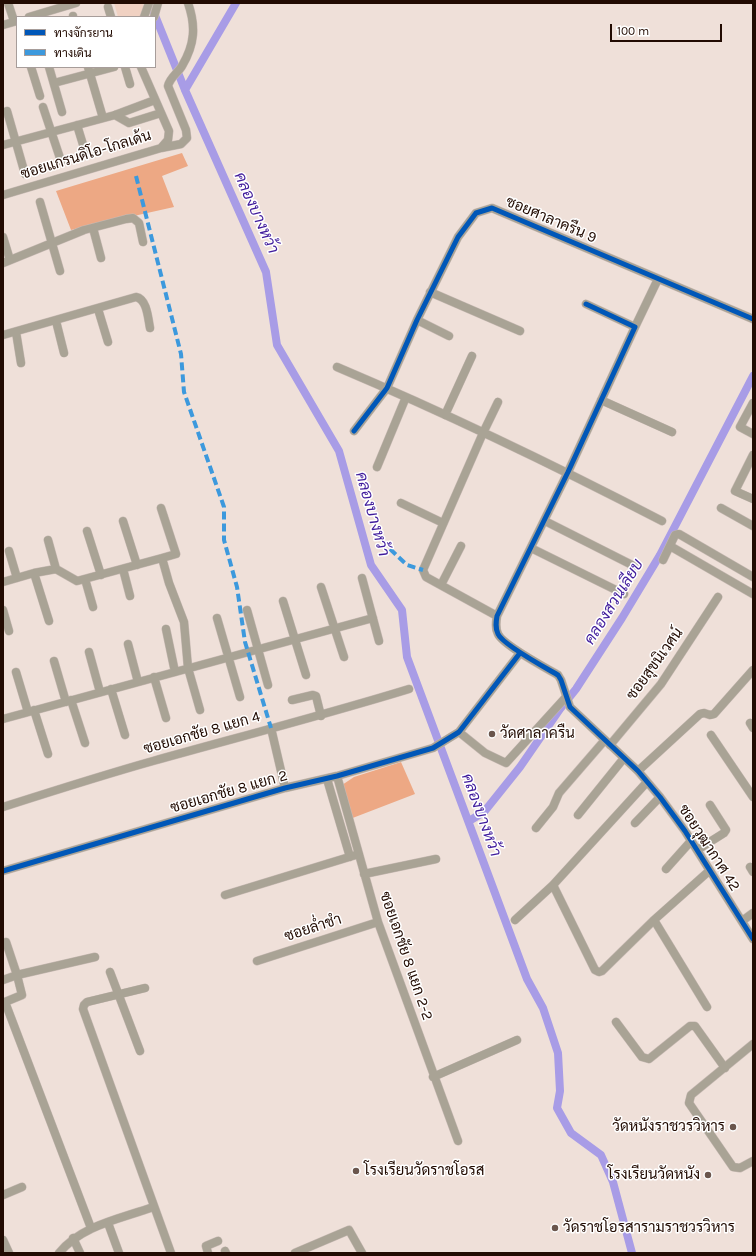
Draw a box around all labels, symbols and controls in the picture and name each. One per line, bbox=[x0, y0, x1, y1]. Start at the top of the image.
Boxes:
legend bbox=[16, 16, 156, 68]
scale bar bbox=[612, 16, 724, 42]
text: 100 m bbox=[617, 24, 649, 38]
text: ทางจักรยาน bbox=[54, 26, 113, 40]
text: ทางเดิน bbox=[54, 46, 92, 60]
street label: ซอยแกรนดิโอ-โกลเด้น bbox=[19, 127, 153, 183]
water label: คลองบางหว้า bbox=[230, 169, 282, 257]
street label: ซอยศาลาครืน 9 bbox=[503, 193, 599, 247]
water label: คลองบางหว้า bbox=[351, 470, 393, 558]
water label: คลองสวนเลียบ bbox=[580, 556, 648, 648]
street label: ซอยสุขนิเวศน์ bbox=[623, 624, 687, 704]
street label: ซอยเอกชัย 8 แยก 4 bbox=[142, 708, 262, 758]
place label: วัดศาลาครืน bbox=[500, 725, 575, 743]
marker: วัดศาลาครืน bbox=[487, 729, 497, 739]
street label: ซอยเอกชัย 8 แยก 2 bbox=[168, 767, 290, 817]
water label: คลองบางหว้า bbox=[457, 771, 505, 859]
street label: ซอยวุฒากาศ 42 bbox=[674, 801, 744, 895]
street label: ซอยเอกชัย 8 แยก 2-2 bbox=[376, 889, 436, 1023]
street label: ซอยล่ำชำ bbox=[282, 910, 344, 946]
place label: วัดหนังราชวรวิหาร bbox=[612, 1118, 725, 1136]
marker: วัดหนังราชวรวิหาร bbox=[728, 1122, 738, 1132]
place label: โรงเรียนวัดราชโอรส bbox=[364, 1162, 484, 1180]
marker: โรงเรียนวัดราชโอรส bbox=[351, 1166, 361, 1176]
place label: โรงเรียนวัดหนัง bbox=[608, 1166, 700, 1184]
marker: โรงเรียนวัดหนัง bbox=[703, 1170, 713, 1180]
place label: วัดราชโอรสารามราชวรวิหาร bbox=[563, 1219, 735, 1237]
marker: วัดราชโอรสารามราชวรวิหาร bbox=[550, 1223, 560, 1233]

